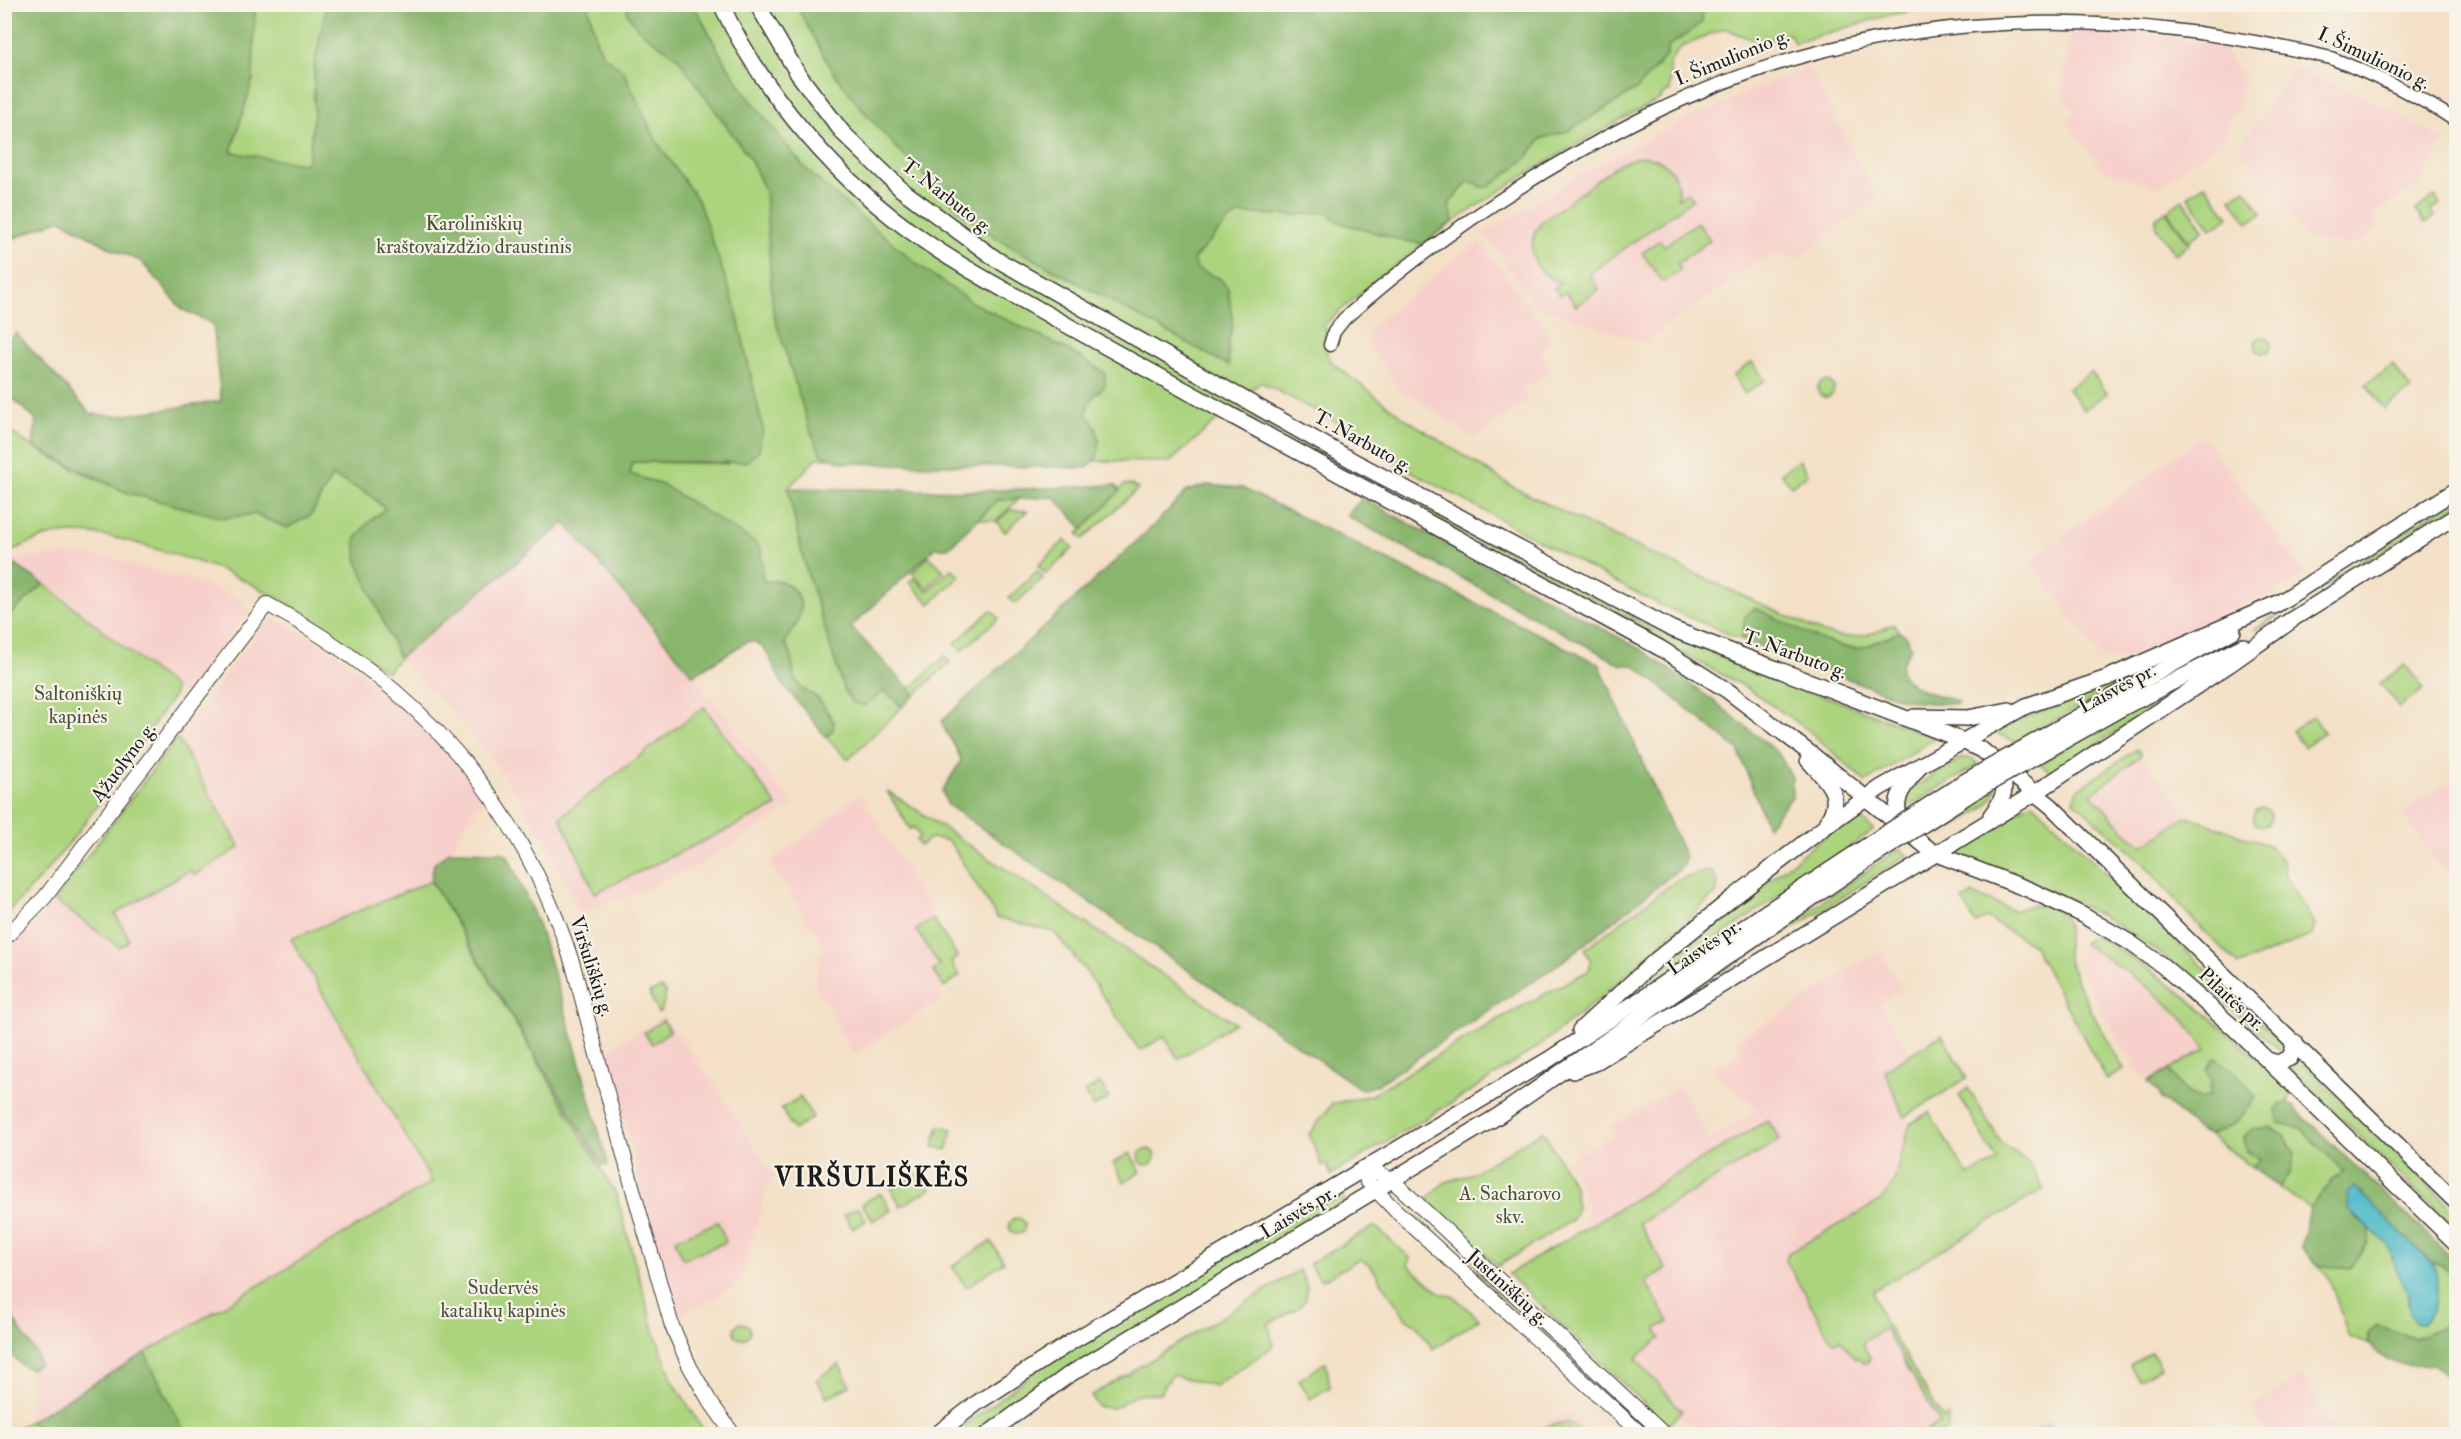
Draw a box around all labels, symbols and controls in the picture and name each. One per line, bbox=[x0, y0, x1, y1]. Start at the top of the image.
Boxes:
street label: I. Šimulionio g. bbox=[2314, 20, 2435, 95]
street label: I. Šimulionio g. bbox=[1671, 22, 1793, 91]
street label: T. Narbuto g. bbox=[896, 153, 998, 239]
park label: Karoliniškių kraštovaizdžio draustinis bbox=[376, 211, 572, 259]
street label: T. Narbuto g. bbox=[1309, 404, 1417, 478]
street label: T. Narbuto g. bbox=[1740, 624, 1850, 684]
street label: Laisvės pr. bbox=[2074, 657, 2160, 720]
park label: Saltoniškių kapinės bbox=[34, 681, 122, 730]
street label: Ąžuolyno g. bbox=[84, 717, 161, 808]
street label: Viršuliškių g. bbox=[564, 913, 620, 1019]
street label: Laisvės pr. bbox=[1662, 913, 1746, 982]
street label: Pilaitės pr. bbox=[2193, 962, 2271, 1037]
district label: VIRŠULIŠKĖS bbox=[773, 1159, 970, 1194]
street label: Laisvės pr. bbox=[1256, 1180, 1341, 1245]
park label: A. Sacharovo skv. bbox=[1458, 1181, 1561, 1229]
street label: Justiniškių g. bbox=[1461, 1243, 1554, 1330]
park label: Sudervės katalikų kapinės bbox=[440, 1275, 566, 1324]

